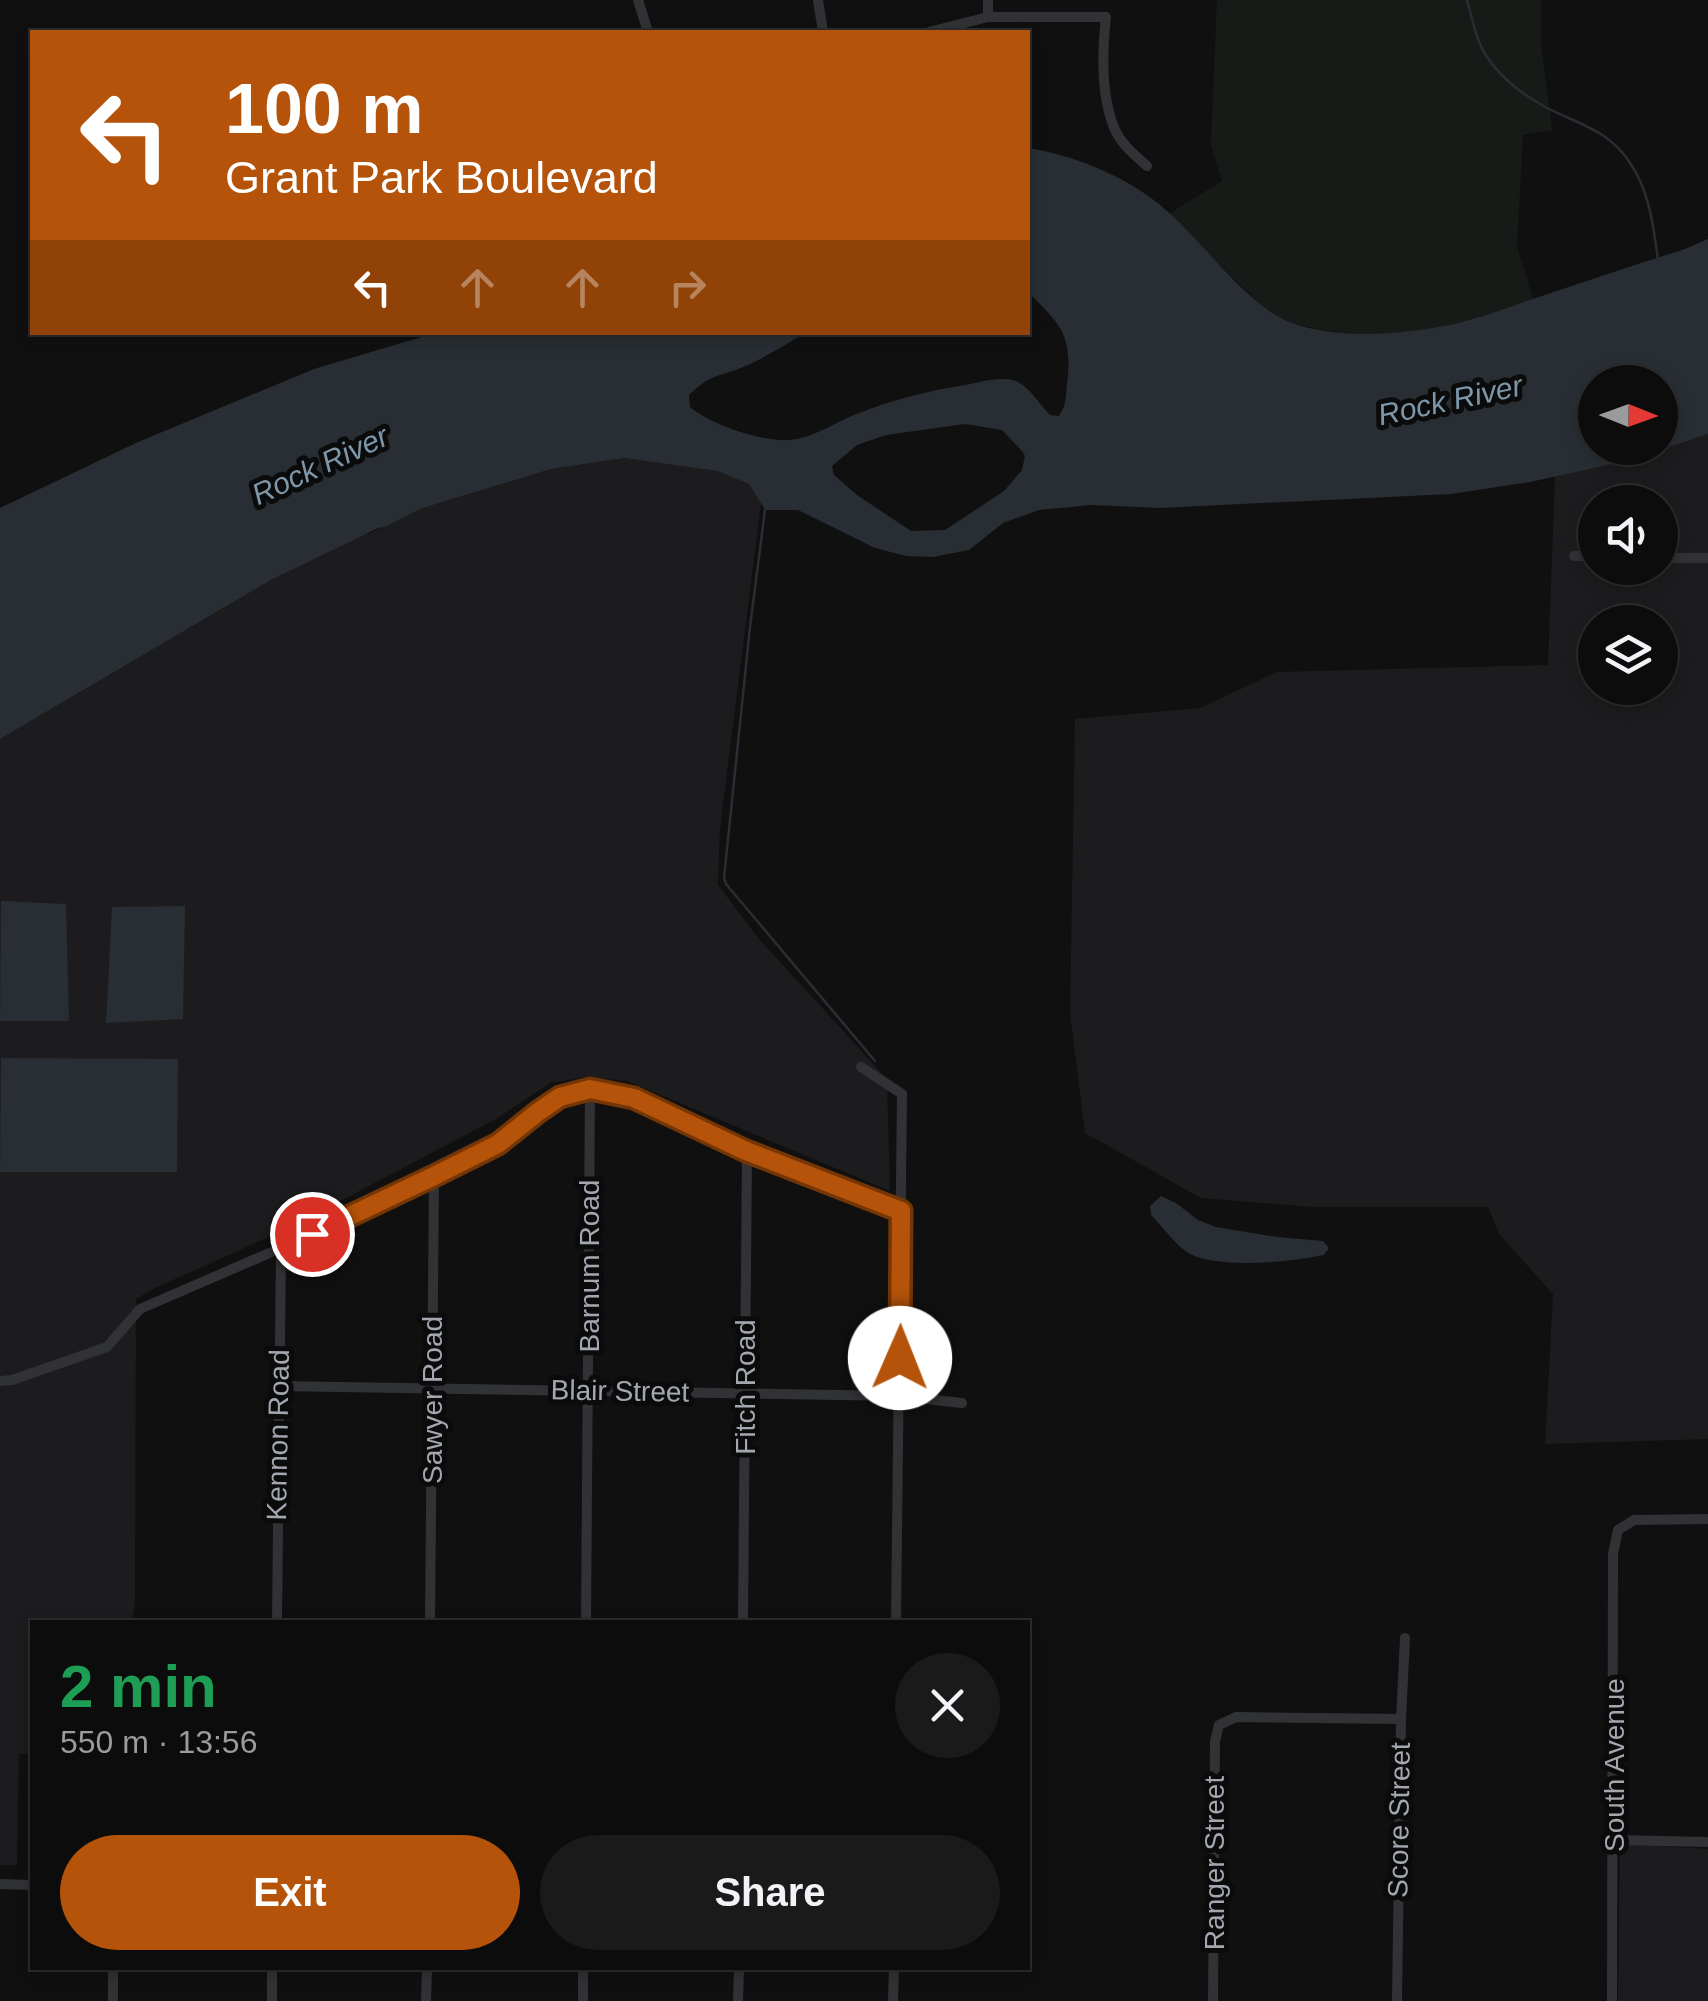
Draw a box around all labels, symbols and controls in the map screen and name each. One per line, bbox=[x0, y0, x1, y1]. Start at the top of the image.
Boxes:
icon: left bbox=[60, 70, 190, 200]
text: 100 m bbox=[225, 70, 423, 148]
text: Grant Park Boulevard bbox=[225, 152, 658, 203]
icon: left bbox=[345, 260, 400, 315]
icon: ahead bbox=[450, 260, 505, 315]
icon: ahead bbox=[555, 260, 610, 315]
icon: right bbox=[660, 260, 715, 315]
north arrow bbox=[1578, 365, 1678, 465]
map controls bbox=[1578, 365, 1678, 705]
water label: Rock River bbox=[1375, 368, 1526, 431]
water label: Rock River bbox=[247, 419, 394, 511]
button: sound bbox=[1578, 485, 1678, 585]
button: layers bbox=[1578, 605, 1678, 705]
street label: Barnum Road bbox=[574, 1180, 605, 1352]
pin bbox=[270, 1192, 355, 1277]
icon: arrive bbox=[285, 1207, 340, 1262]
position arrow bbox=[848, 1306, 952, 1410]
street label: Sawyer Road bbox=[417, 1316, 448, 1484]
street label: Fitch Road bbox=[730, 1319, 761, 1455]
street label: Kennon Road bbox=[261, 1349, 295, 1521]
street label: Blair Street bbox=[550, 1374, 690, 1408]
text: 2 min bbox=[60, 1653, 217, 1720]
button: close bbox=[895, 1653, 1000, 1758]
street label: South Avenue bbox=[1599, 1678, 1630, 1852]
text: 550 m · 13:56 bbox=[60, 1724, 257, 1760]
street label: Score Street bbox=[1382, 1742, 1416, 1898]
street label: Ranger Street bbox=[1199, 1776, 1230, 1950]
button: Exit bbox=[60, 1835, 520, 1950]
button: Share bbox=[540, 1835, 1000, 1950]

